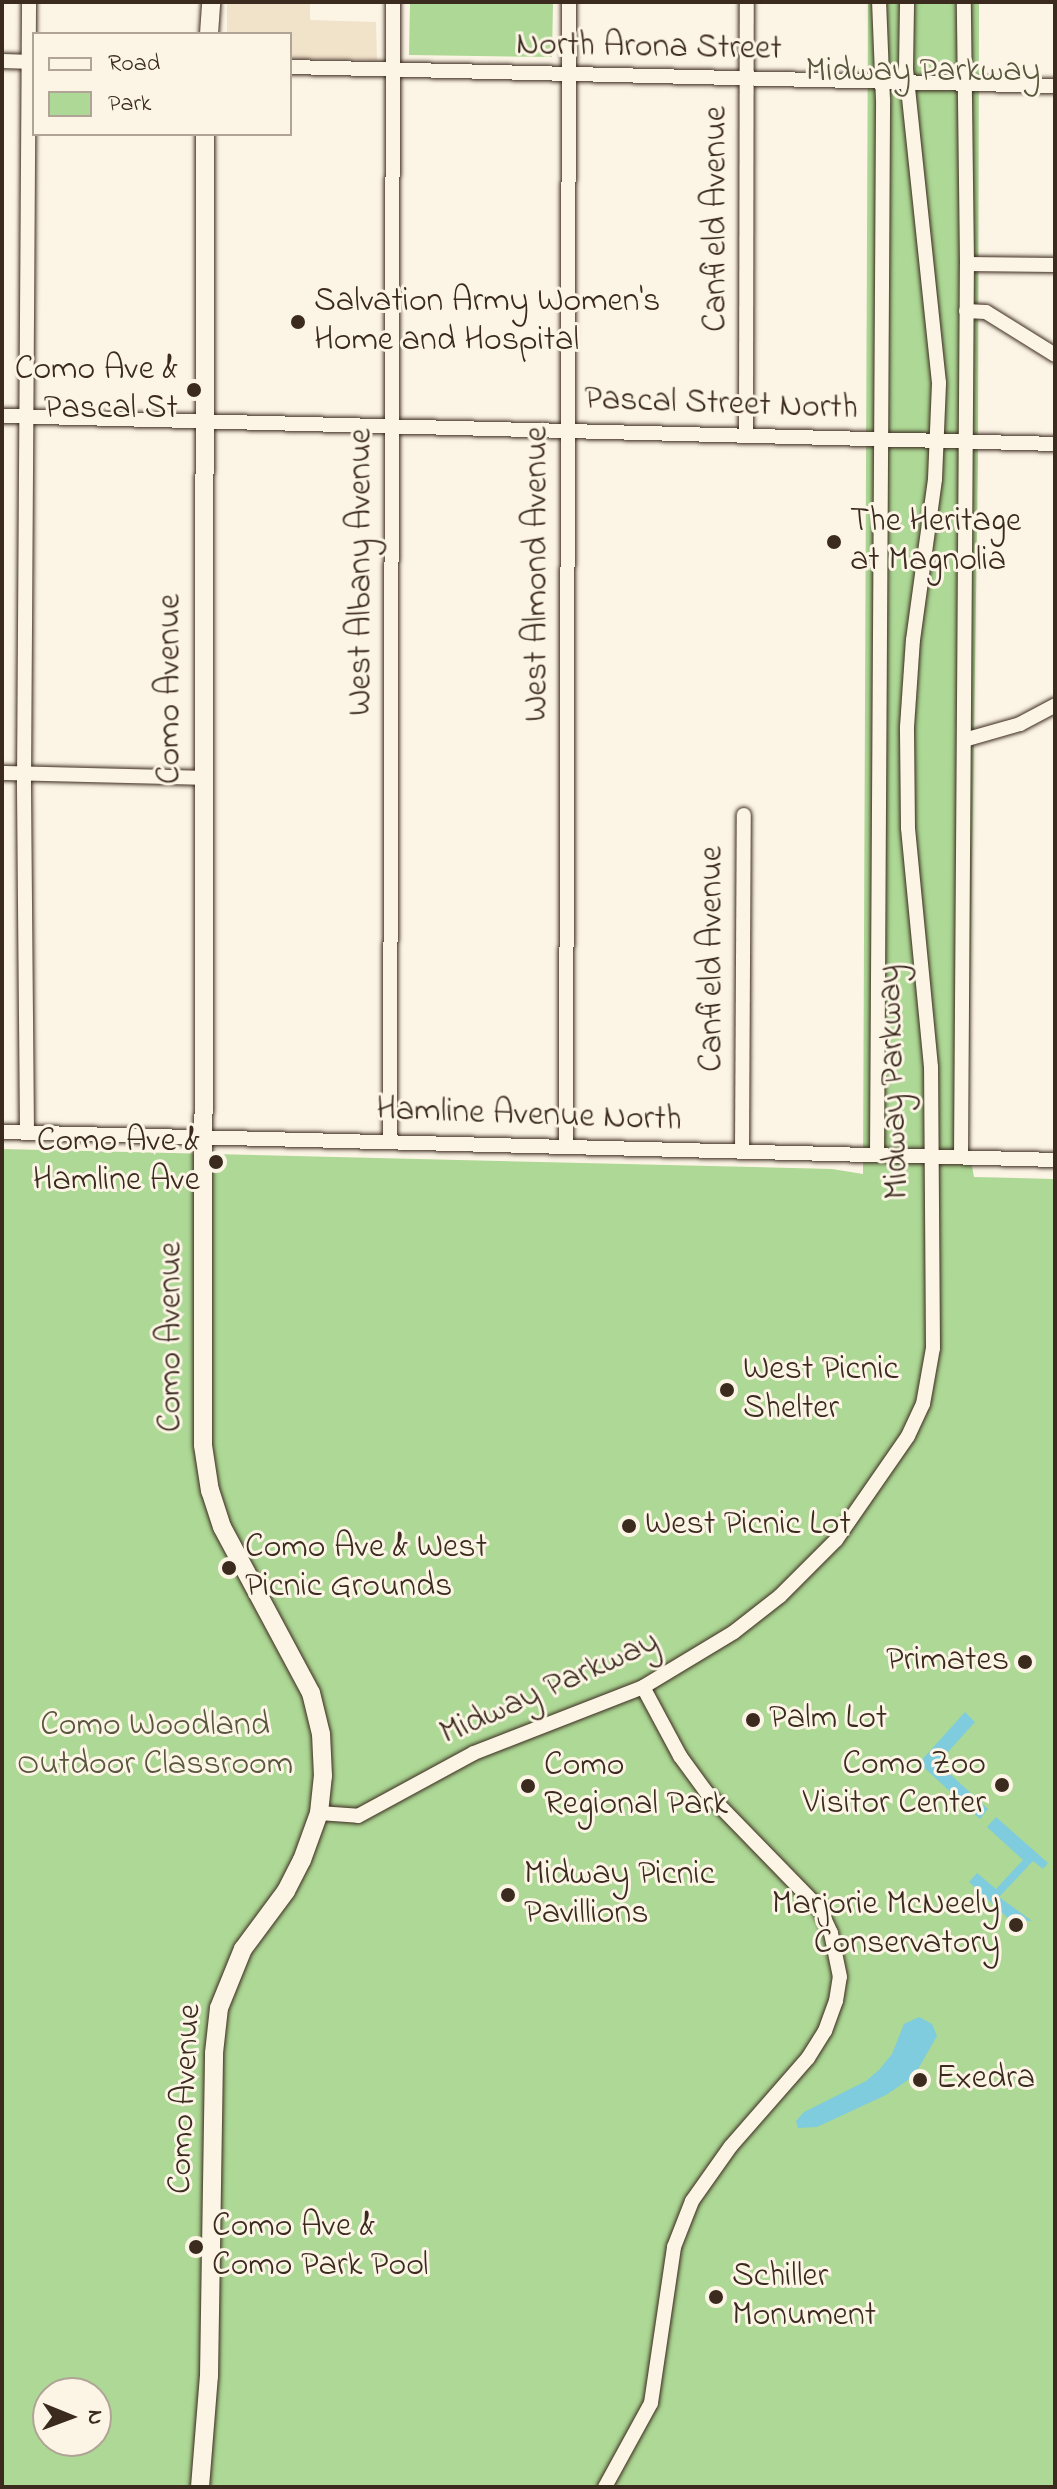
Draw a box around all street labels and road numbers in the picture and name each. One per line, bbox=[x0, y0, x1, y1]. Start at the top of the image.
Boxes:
street label: North Arona Street bbox=[516, 25, 782, 71]
street label: Canfield Avenue bbox=[697, 106, 737, 332]
street label: Pascal Street North bbox=[583, 380, 859, 430]
street label: West Almond Avenue bbox=[518, 426, 558, 722]
street label: West Albany Avenue bbox=[342, 428, 382, 716]
street label: Como Avenue bbox=[151, 594, 191, 784]
street label: Canfield Avenue bbox=[693, 846, 733, 1072]
street label: Midway Parkway bbox=[871, 964, 919, 1200]
street label: Hamline Avenue North bbox=[376, 1090, 682, 1142]
street label: Como Avenue bbox=[152, 1242, 192, 1432]
street label: Midway Parkway bbox=[434, 1623, 666, 1755]
street label: Como Avenue bbox=[161, 2003, 211, 2195]

